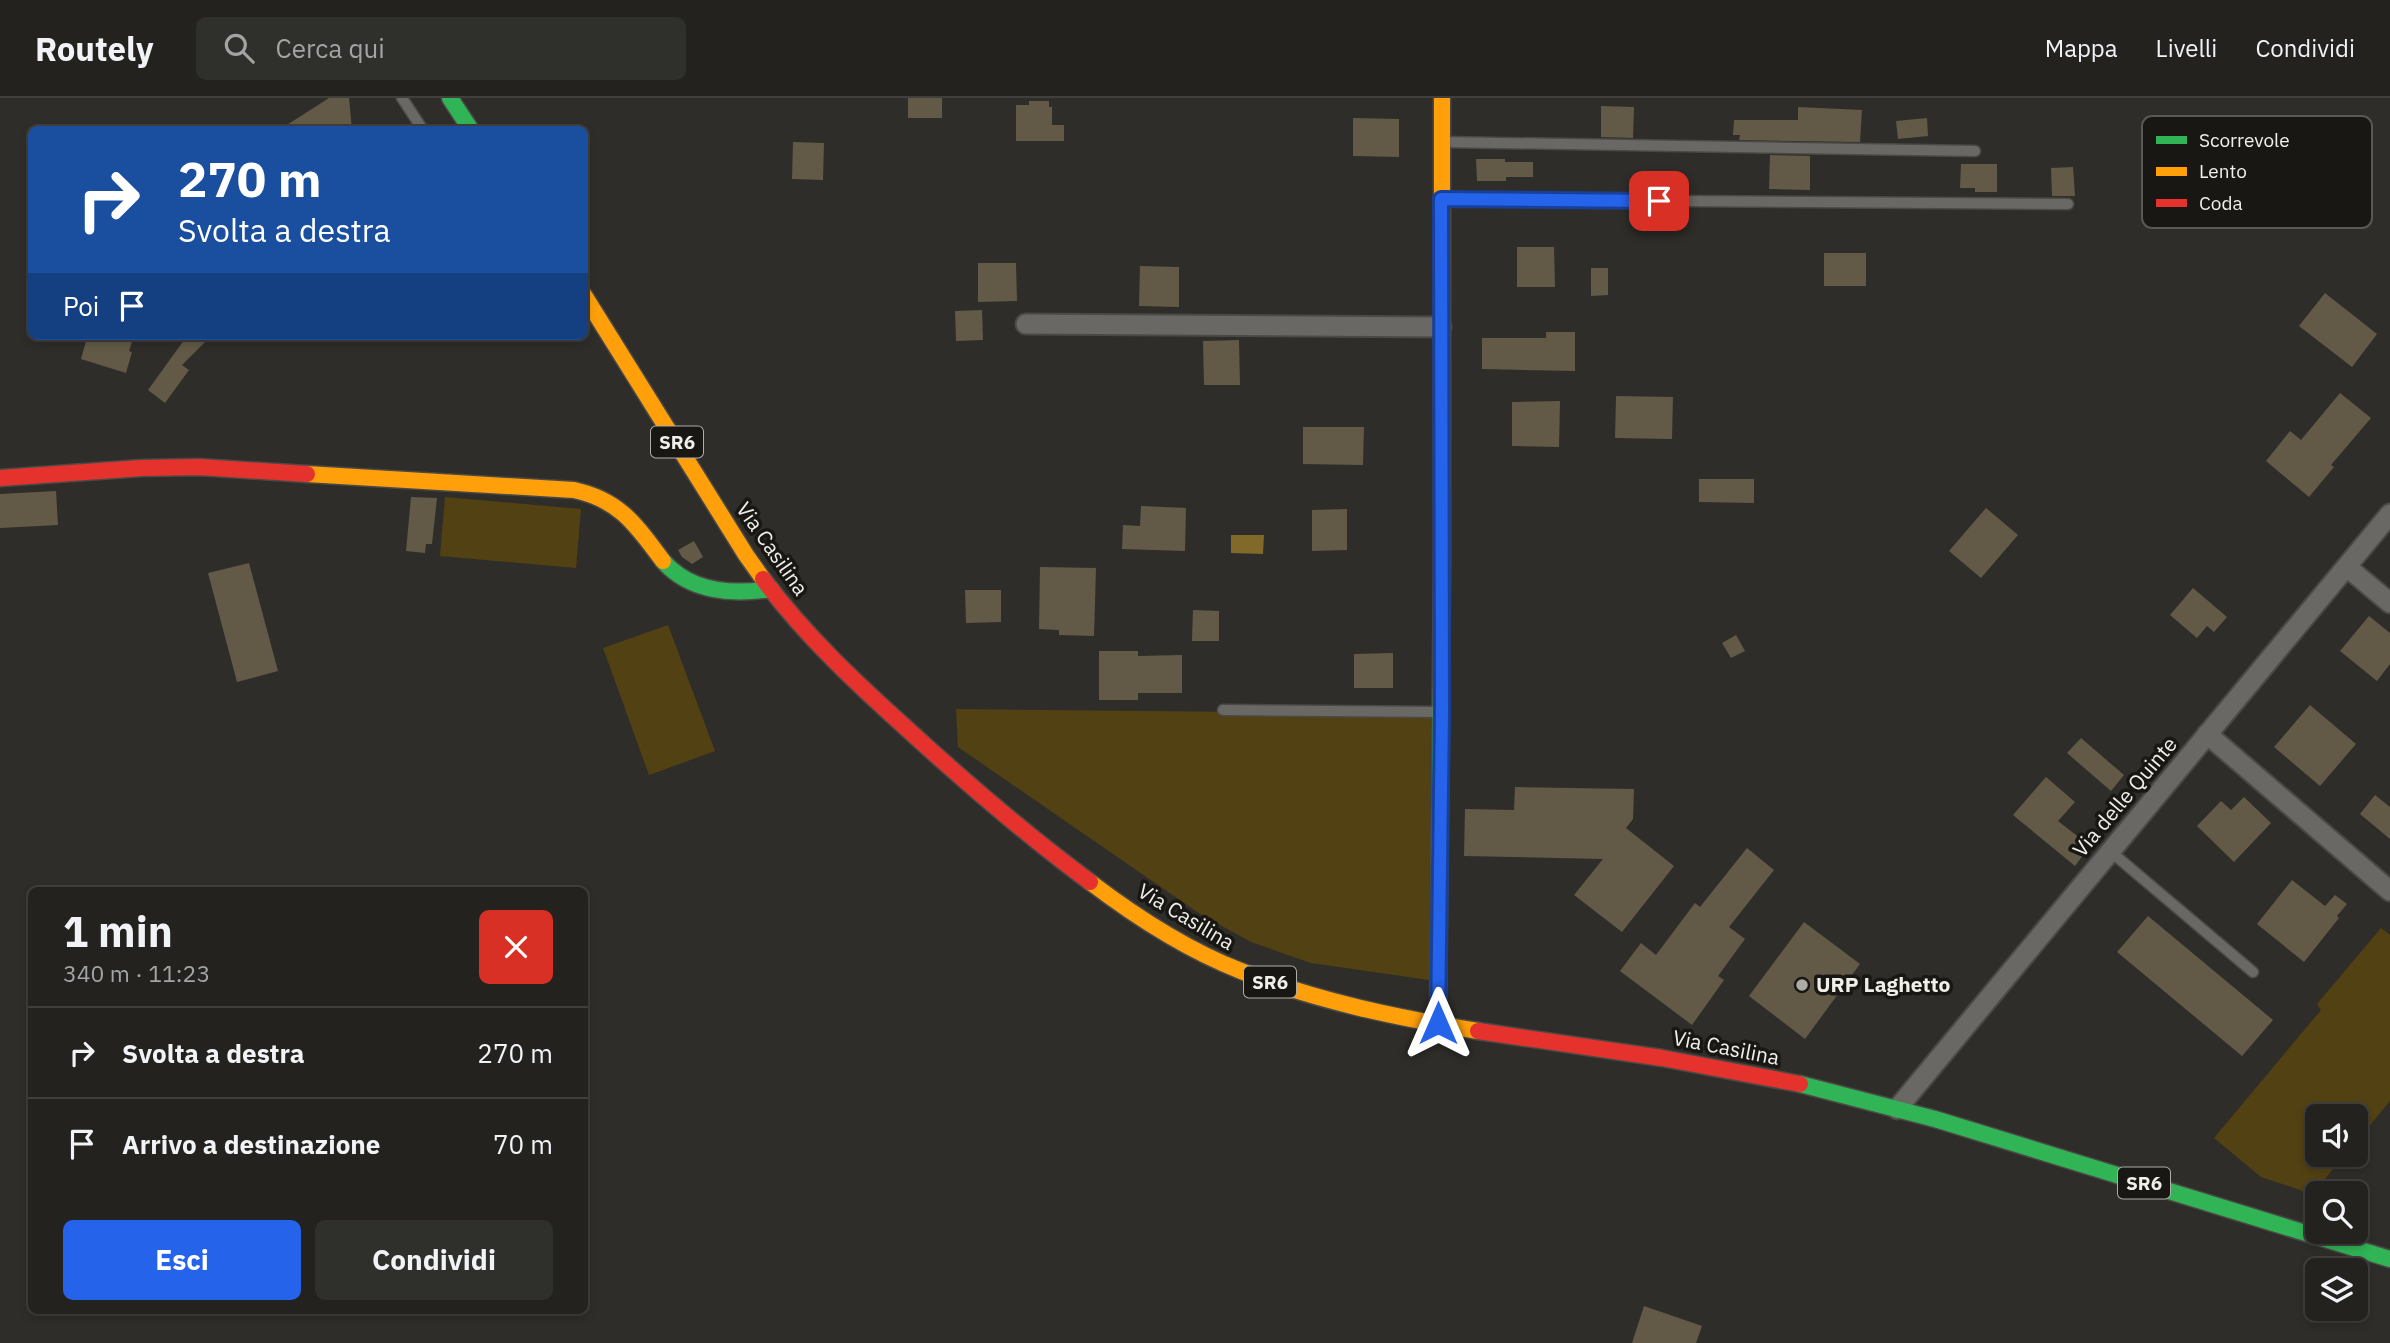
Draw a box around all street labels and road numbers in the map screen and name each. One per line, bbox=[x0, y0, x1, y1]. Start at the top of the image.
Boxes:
road number: SR6 bbox=[651, 426, 703, 458]
street label: Via Casilina bbox=[730, 496, 815, 601]
street label: Via delle Quinte bbox=[2066, 730, 2183, 862]
street label: Via Casilina bbox=[1133, 876, 1240, 956]
road number: SR6 bbox=[1244, 967, 1296, 998]
street label: Via Casilina bbox=[1670, 1023, 1782, 1071]
road number: SR6 bbox=[2118, 1168, 2170, 1198]

